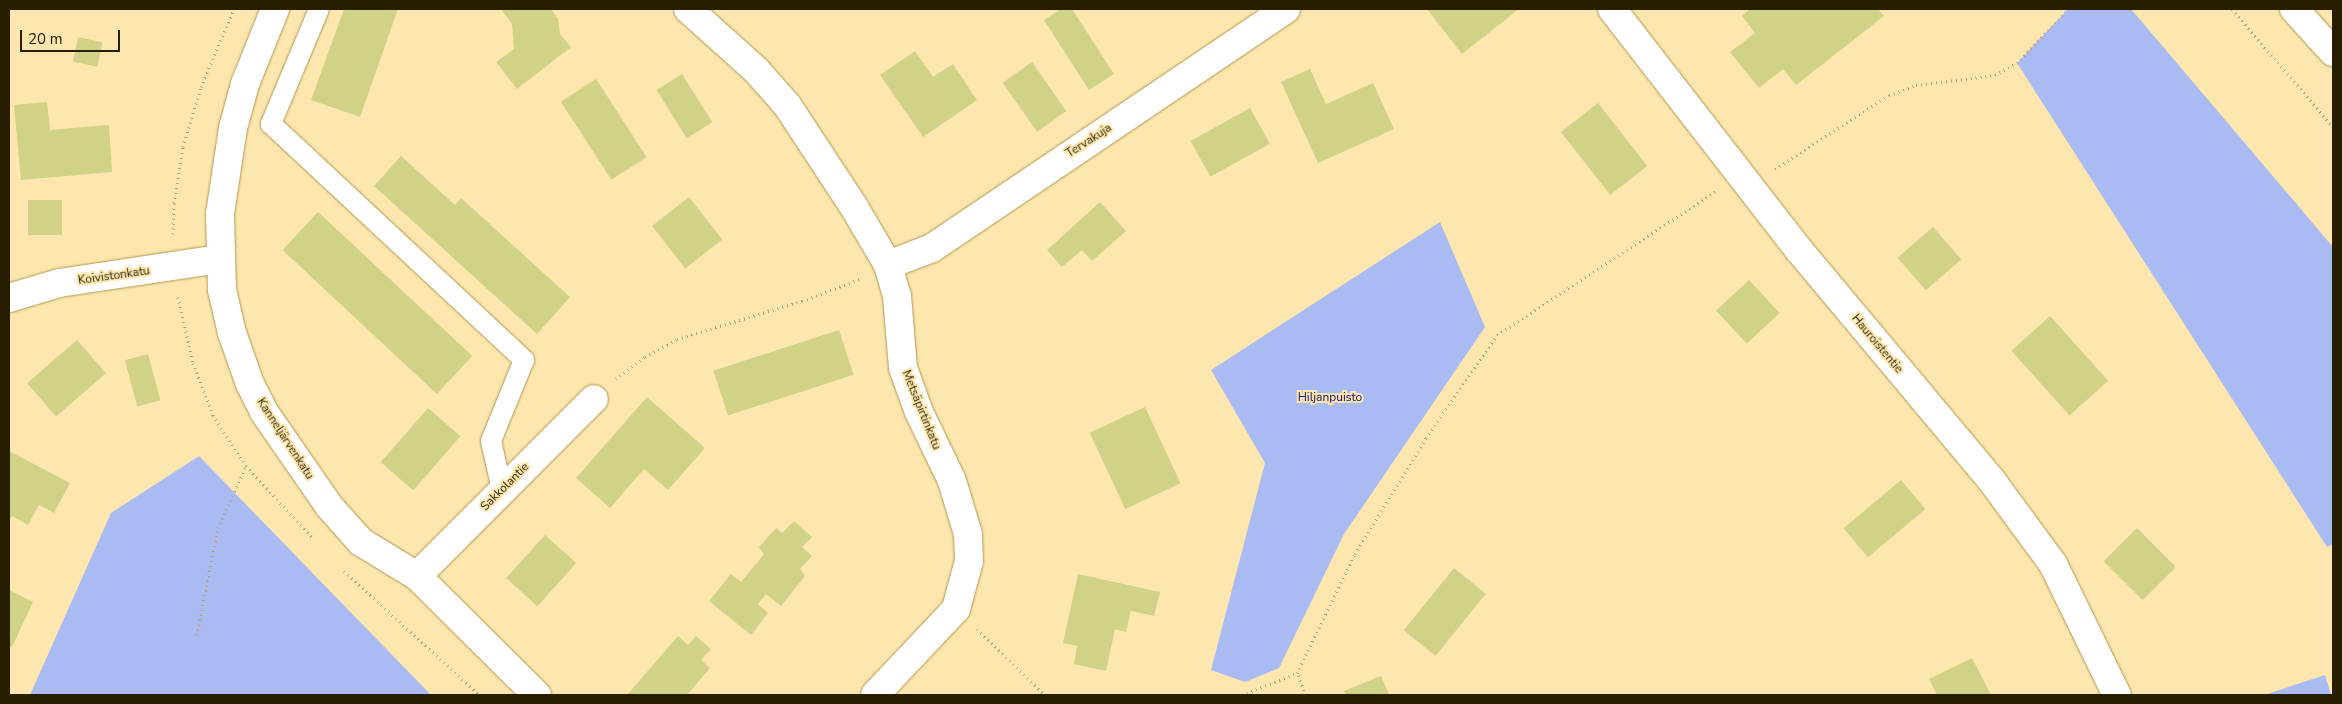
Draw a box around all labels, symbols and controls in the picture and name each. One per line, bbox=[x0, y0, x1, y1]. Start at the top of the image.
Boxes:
scale bar bbox=[22, 20, 122, 52]
text: 20 m bbox=[28, 29, 63, 49]
street label: Tervakuja bbox=[1063, 121, 1115, 161]
street label: Koivistonkatu bbox=[77, 264, 151, 288]
street label: Hauroistentie bbox=[1848, 312, 1906, 376]
street label: Metsäpirtinkatu bbox=[899, 368, 943, 452]
park label: Hiljanpuisto bbox=[1298, 391, 1362, 405]
street label: Kanneljärvenkatu bbox=[253, 396, 317, 482]
street label: Sakkolantie bbox=[478, 460, 532, 514]

